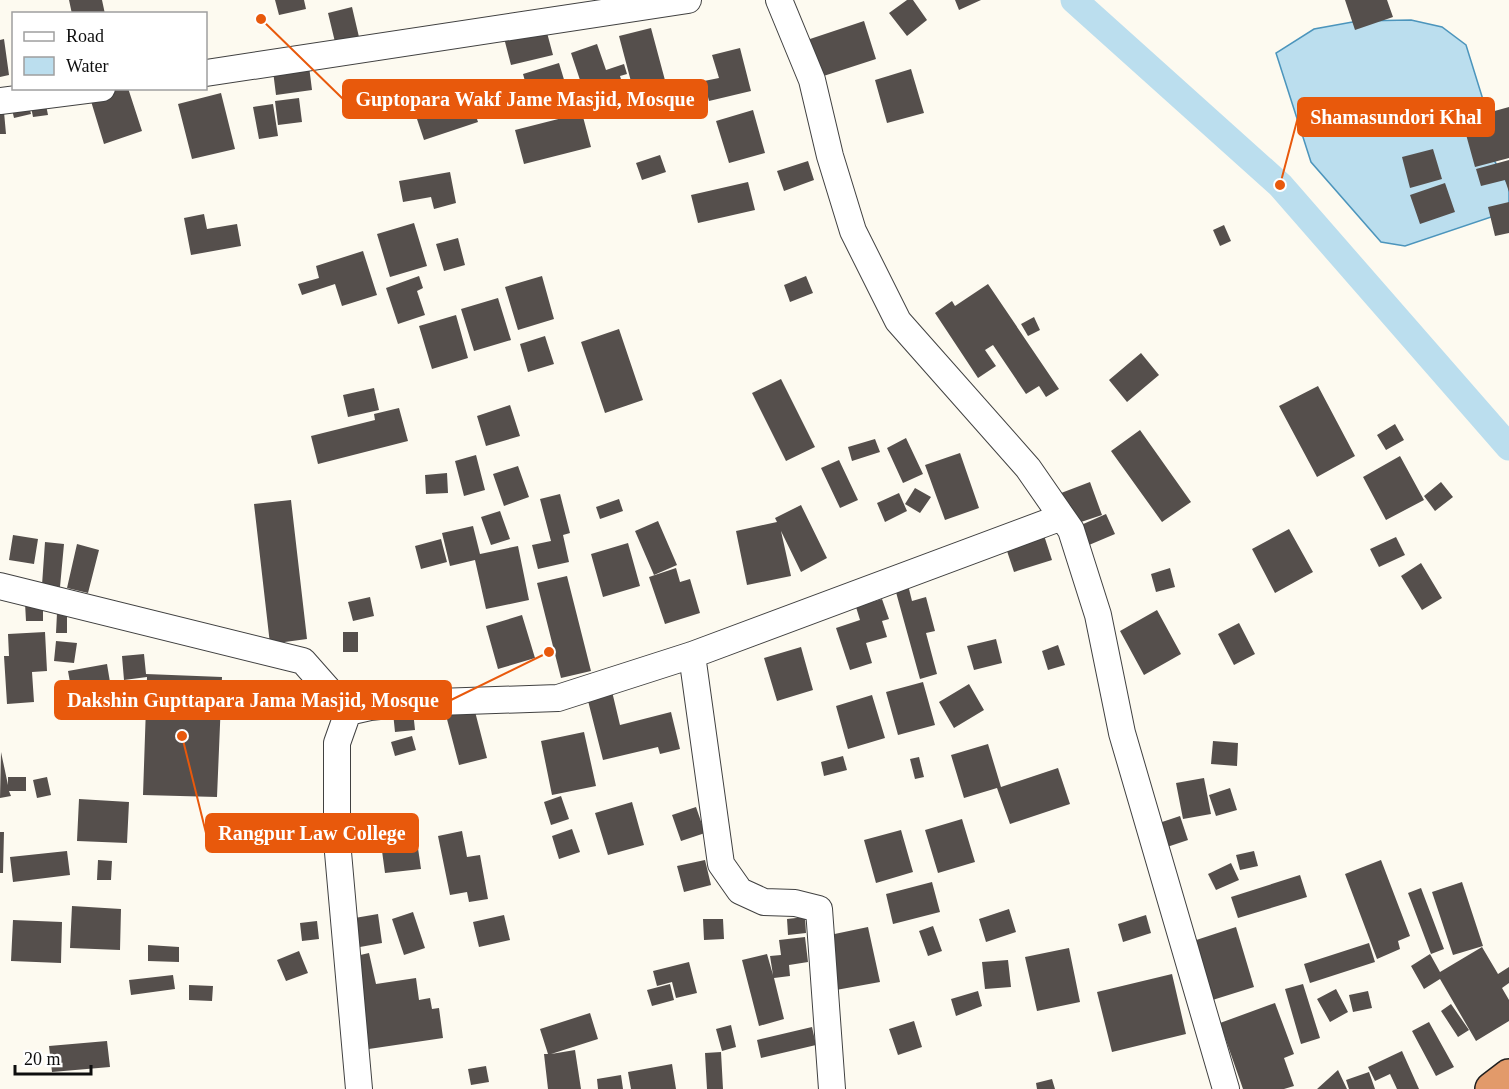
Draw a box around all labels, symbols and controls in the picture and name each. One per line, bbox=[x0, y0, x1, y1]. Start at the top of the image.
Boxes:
legend bbox=[12, 12, 207, 90]
text: Road bbox=[66, 26, 104, 46]
text: Water bbox=[66, 56, 109, 76]
callout: Guptopara Wakf Jame Masjid, Mosque bbox=[343, 80, 707, 118]
text: Guptopara Wakf Jame Masjid, Mosque bbox=[355, 88, 695, 111]
callout: Shamasundori Khal bbox=[1298, 98, 1494, 136]
text: Shamasundori Khal bbox=[1310, 106, 1482, 128]
callout: Dakshin Gupttapara Jama Masjid, Mosque bbox=[55, 681, 451, 719]
text: Dakshin Gupttapara Jama Masjid, Mosque bbox=[67, 689, 439, 712]
callout: Rangpur Law College bbox=[206, 814, 418, 852]
text: Rangpur Law College bbox=[218, 822, 406, 845]
scale bar bbox=[15, 1038, 92, 1076]
text: 20 m bbox=[24, 1049, 61, 1069]

